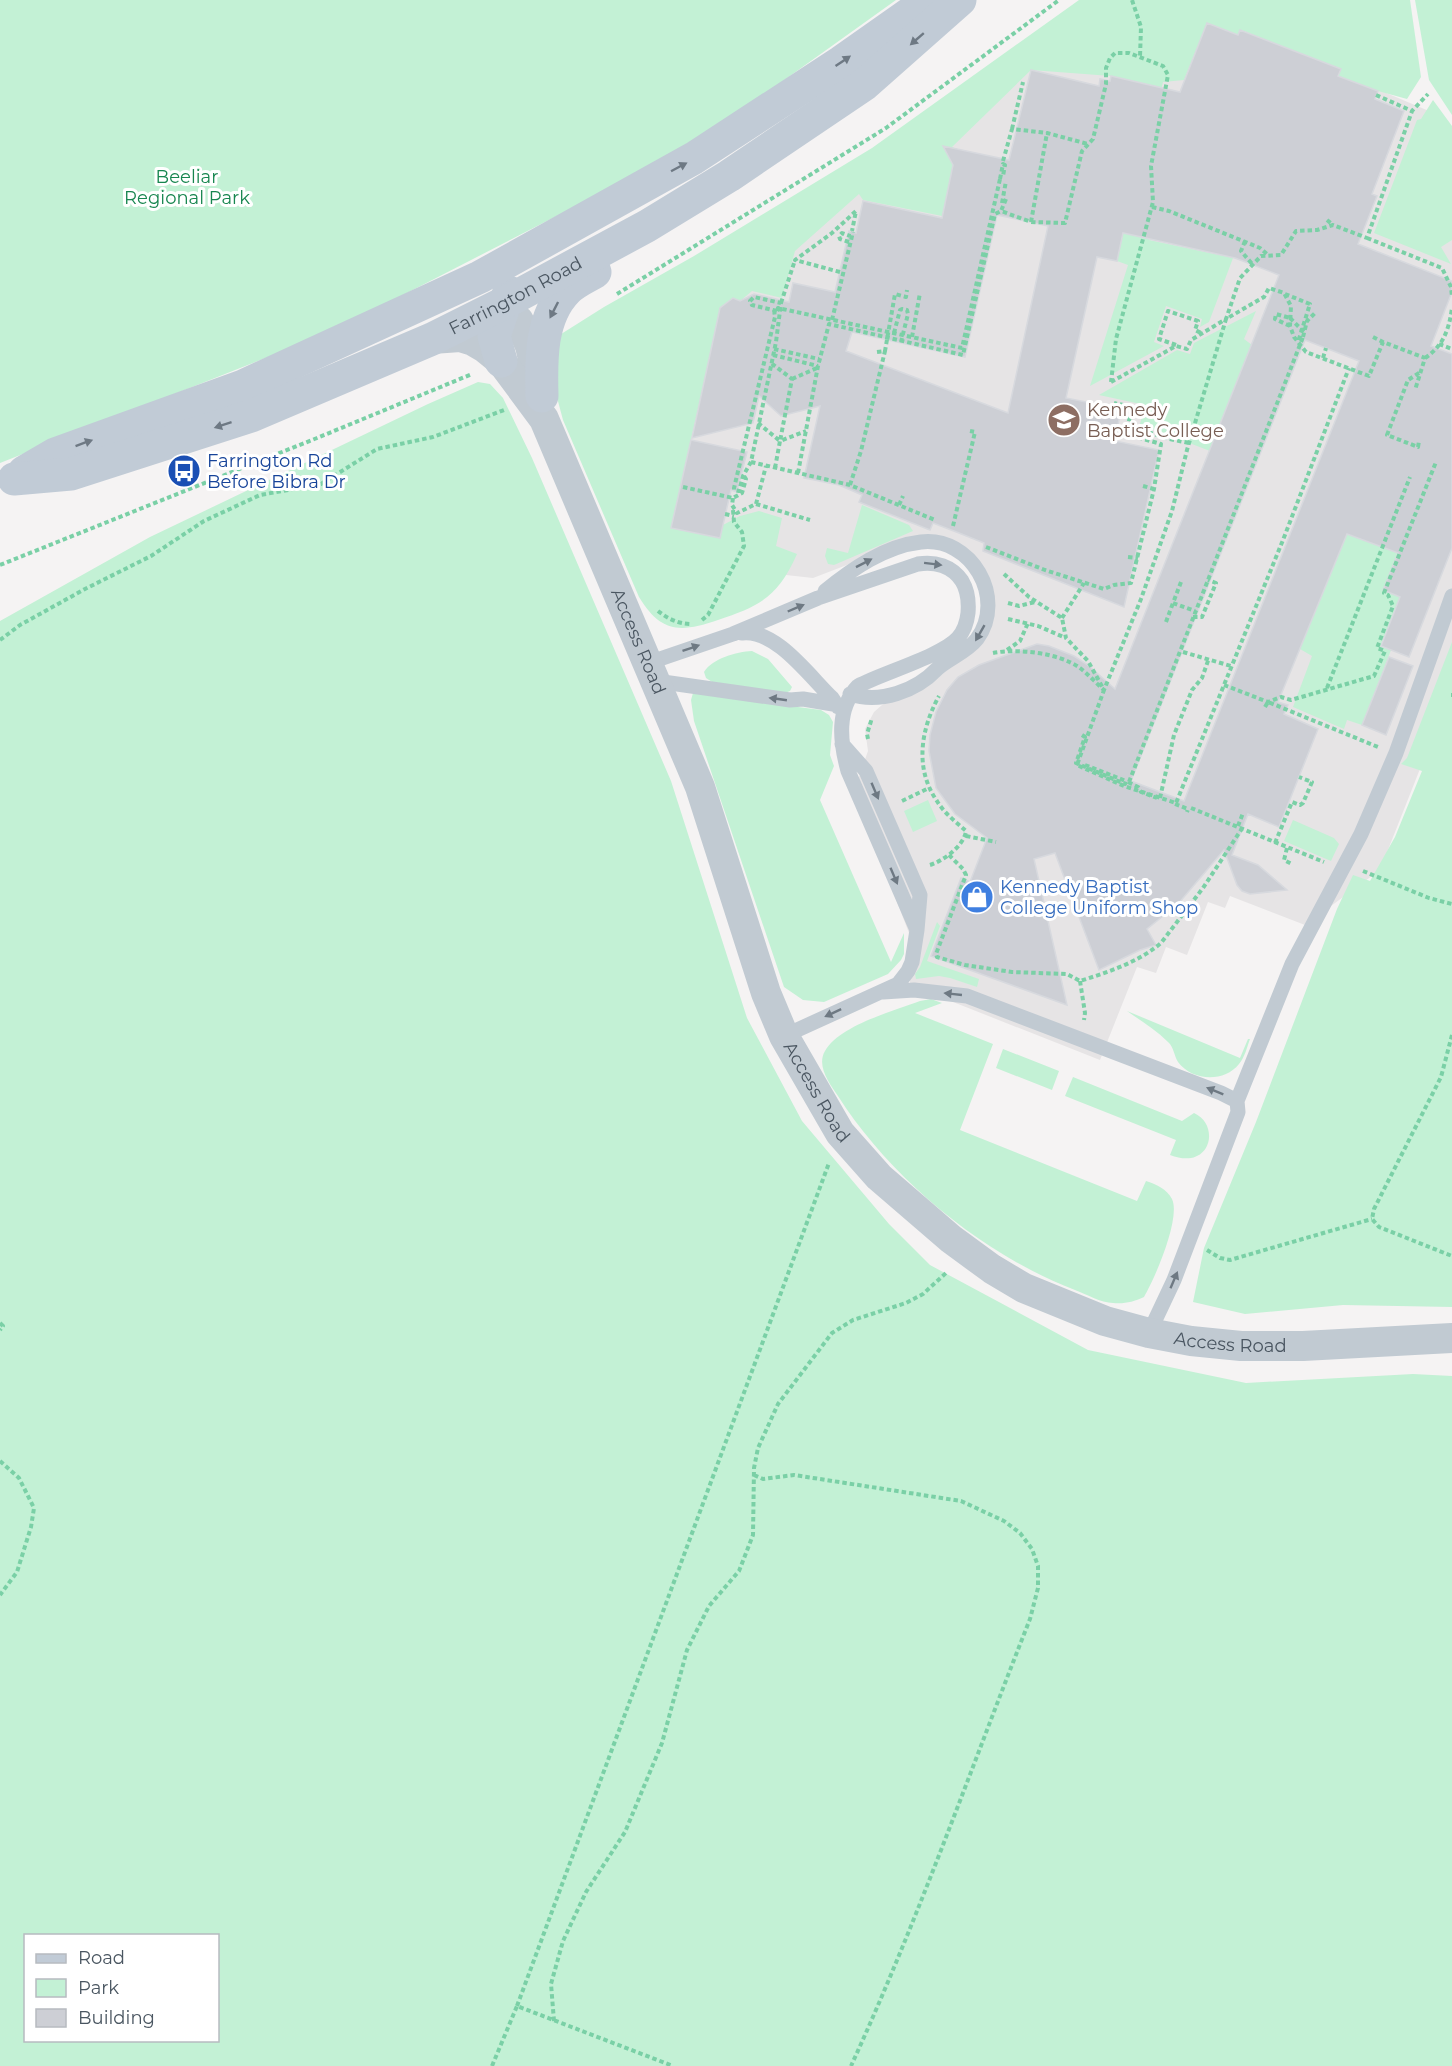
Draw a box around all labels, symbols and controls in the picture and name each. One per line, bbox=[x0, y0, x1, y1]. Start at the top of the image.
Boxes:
one-way arrow bbox=[909, 32, 924, 46]
one-way arrow bbox=[834, 55, 850, 67]
one-way arrow bbox=[671, 162, 688, 172]
park label: Beeliar Regional Park bbox=[124, 166, 250, 209]
street label: Farrington Road bbox=[445, 252, 586, 340]
one-way arrow bbox=[549, 301, 559, 318]
place label: Kennedy Baptist College bbox=[1087, 399, 1224, 442]
school or university icon: Kennedy Baptist College bbox=[1046, 402, 1082, 438]
one-way arrow bbox=[214, 421, 232, 431]
one-way arrow bbox=[75, 438, 93, 448]
place label: Farrington Rd Before Bibra Dr bbox=[207, 450, 346, 493]
bus stop icon: Farrington Rd Before Bibra Dr bbox=[166, 453, 202, 489]
one-way arrow bbox=[856, 558, 873, 568]
one-way arrow bbox=[924, 560, 943, 569]
street label: Access Road bbox=[606, 585, 670, 698]
one-way arrow bbox=[787, 603, 805, 613]
one-way arrow bbox=[975, 625, 985, 642]
one-way arrow bbox=[682, 643, 700, 653]
one-way arrow bbox=[769, 694, 788, 703]
one-way arrow bbox=[871, 782, 880, 800]
one-way arrow bbox=[889, 867, 899, 885]
place label: Kennedy Baptist College Uniform Shop bbox=[1000, 876, 1198, 919]
shop icon: Kennedy Baptist College Uniform Shop bbox=[959, 879, 995, 915]
one-way arrow bbox=[944, 990, 963, 999]
one-way arrow bbox=[824, 1009, 842, 1019]
street label: Access Road bbox=[779, 1038, 855, 1147]
one-way arrow bbox=[1205, 1086, 1223, 1096]
one-way arrow bbox=[1169, 1271, 1179, 1289]
street label: Access Road bbox=[1172, 1327, 1287, 1357]
legend bbox=[24, 1934, 219, 2042]
text: Road bbox=[78, 1947, 125, 1969]
text: Park bbox=[78, 1977, 119, 1999]
text: Building bbox=[78, 2007, 155, 2029]

